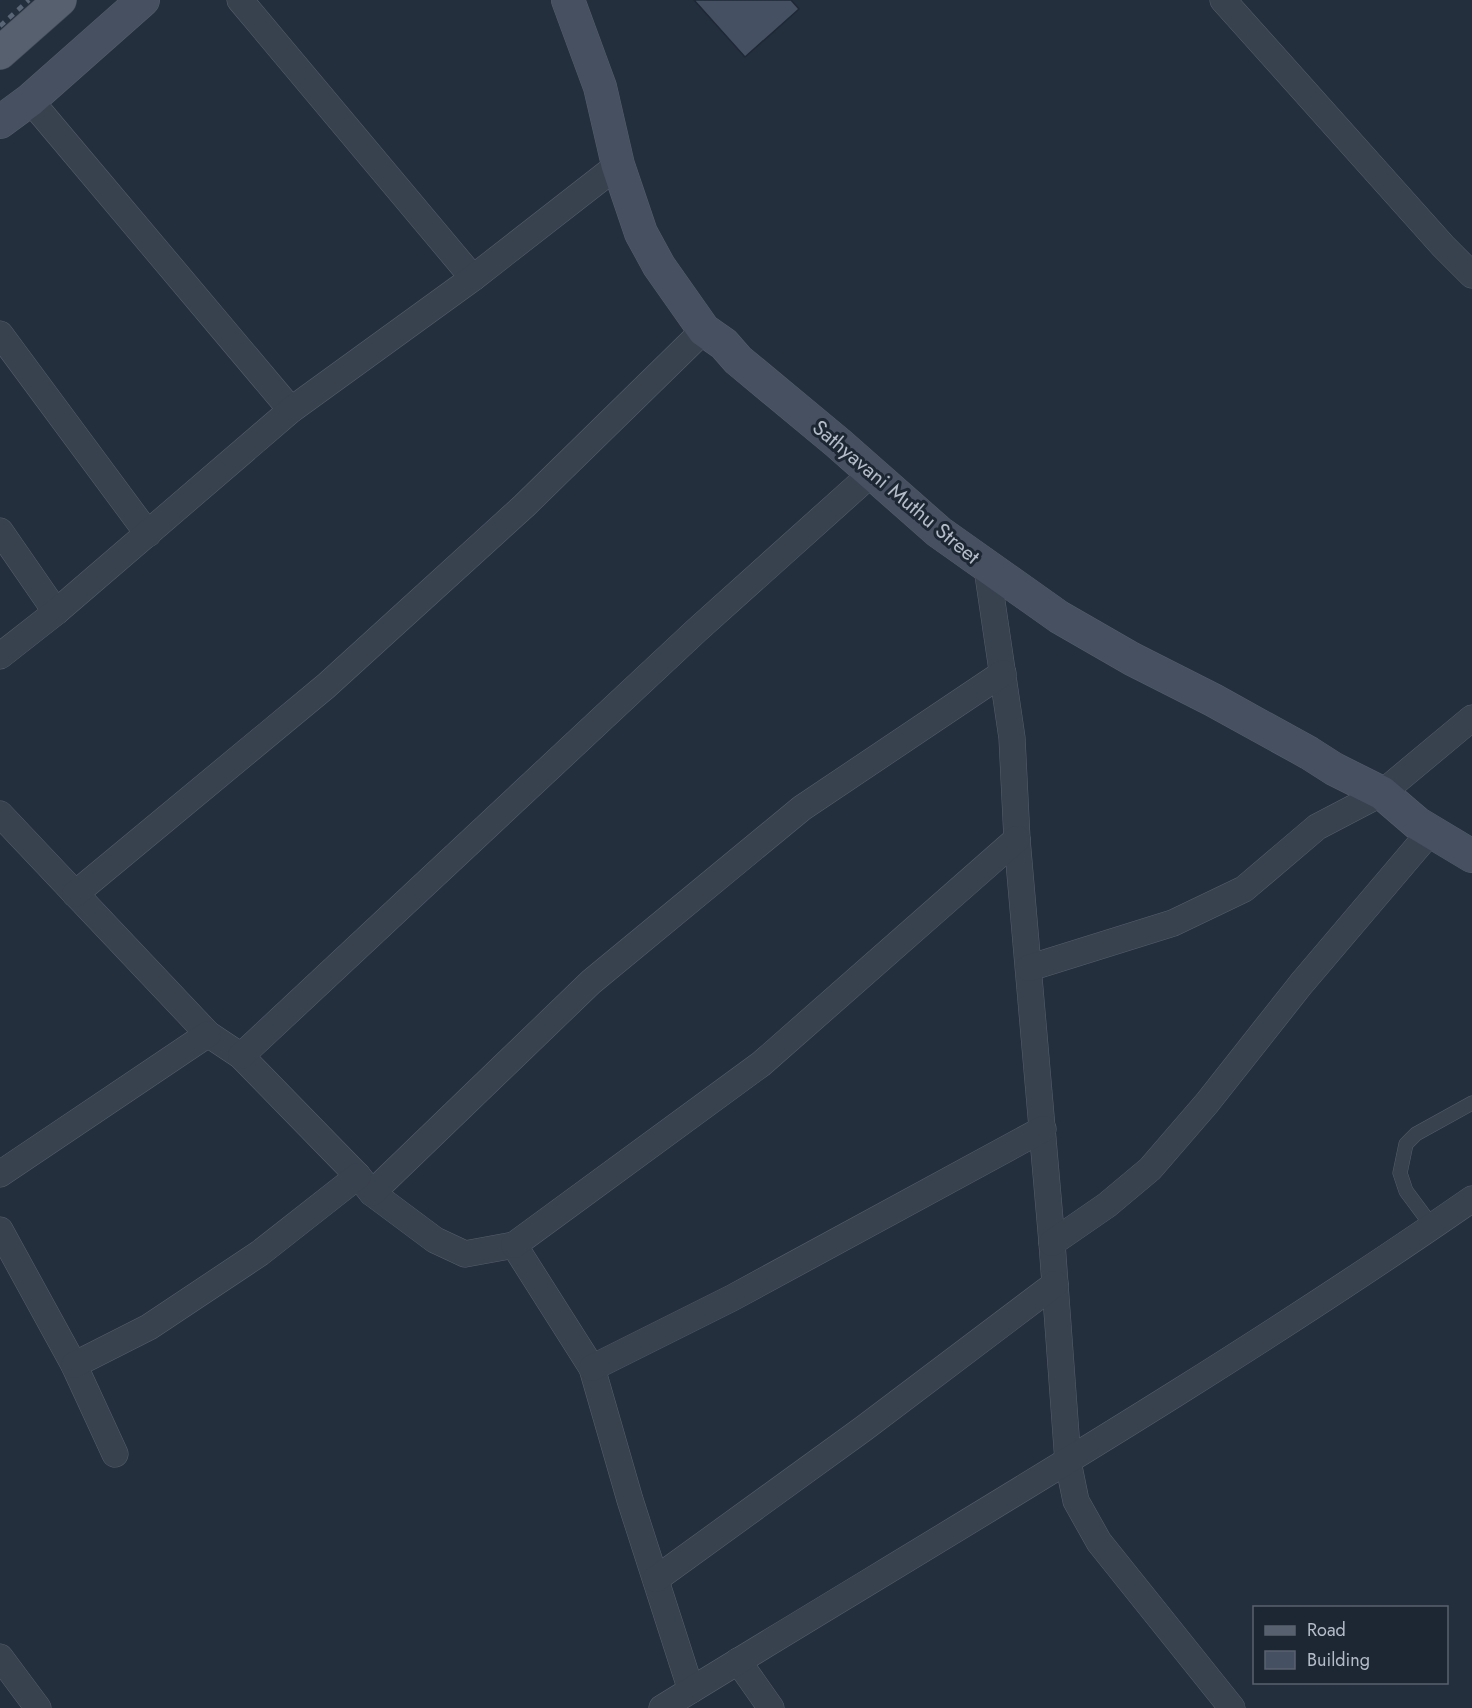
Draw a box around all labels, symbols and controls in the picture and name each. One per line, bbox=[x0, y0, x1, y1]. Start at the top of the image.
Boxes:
street label: Sathyavani Muthu Street bbox=[806, 413, 986, 571]
legend bbox=[1253, 1606, 1448, 1684]
text: Road bbox=[1307, 1617, 1346, 1643]
text: Building bbox=[1307, 1647, 1370, 1673]

